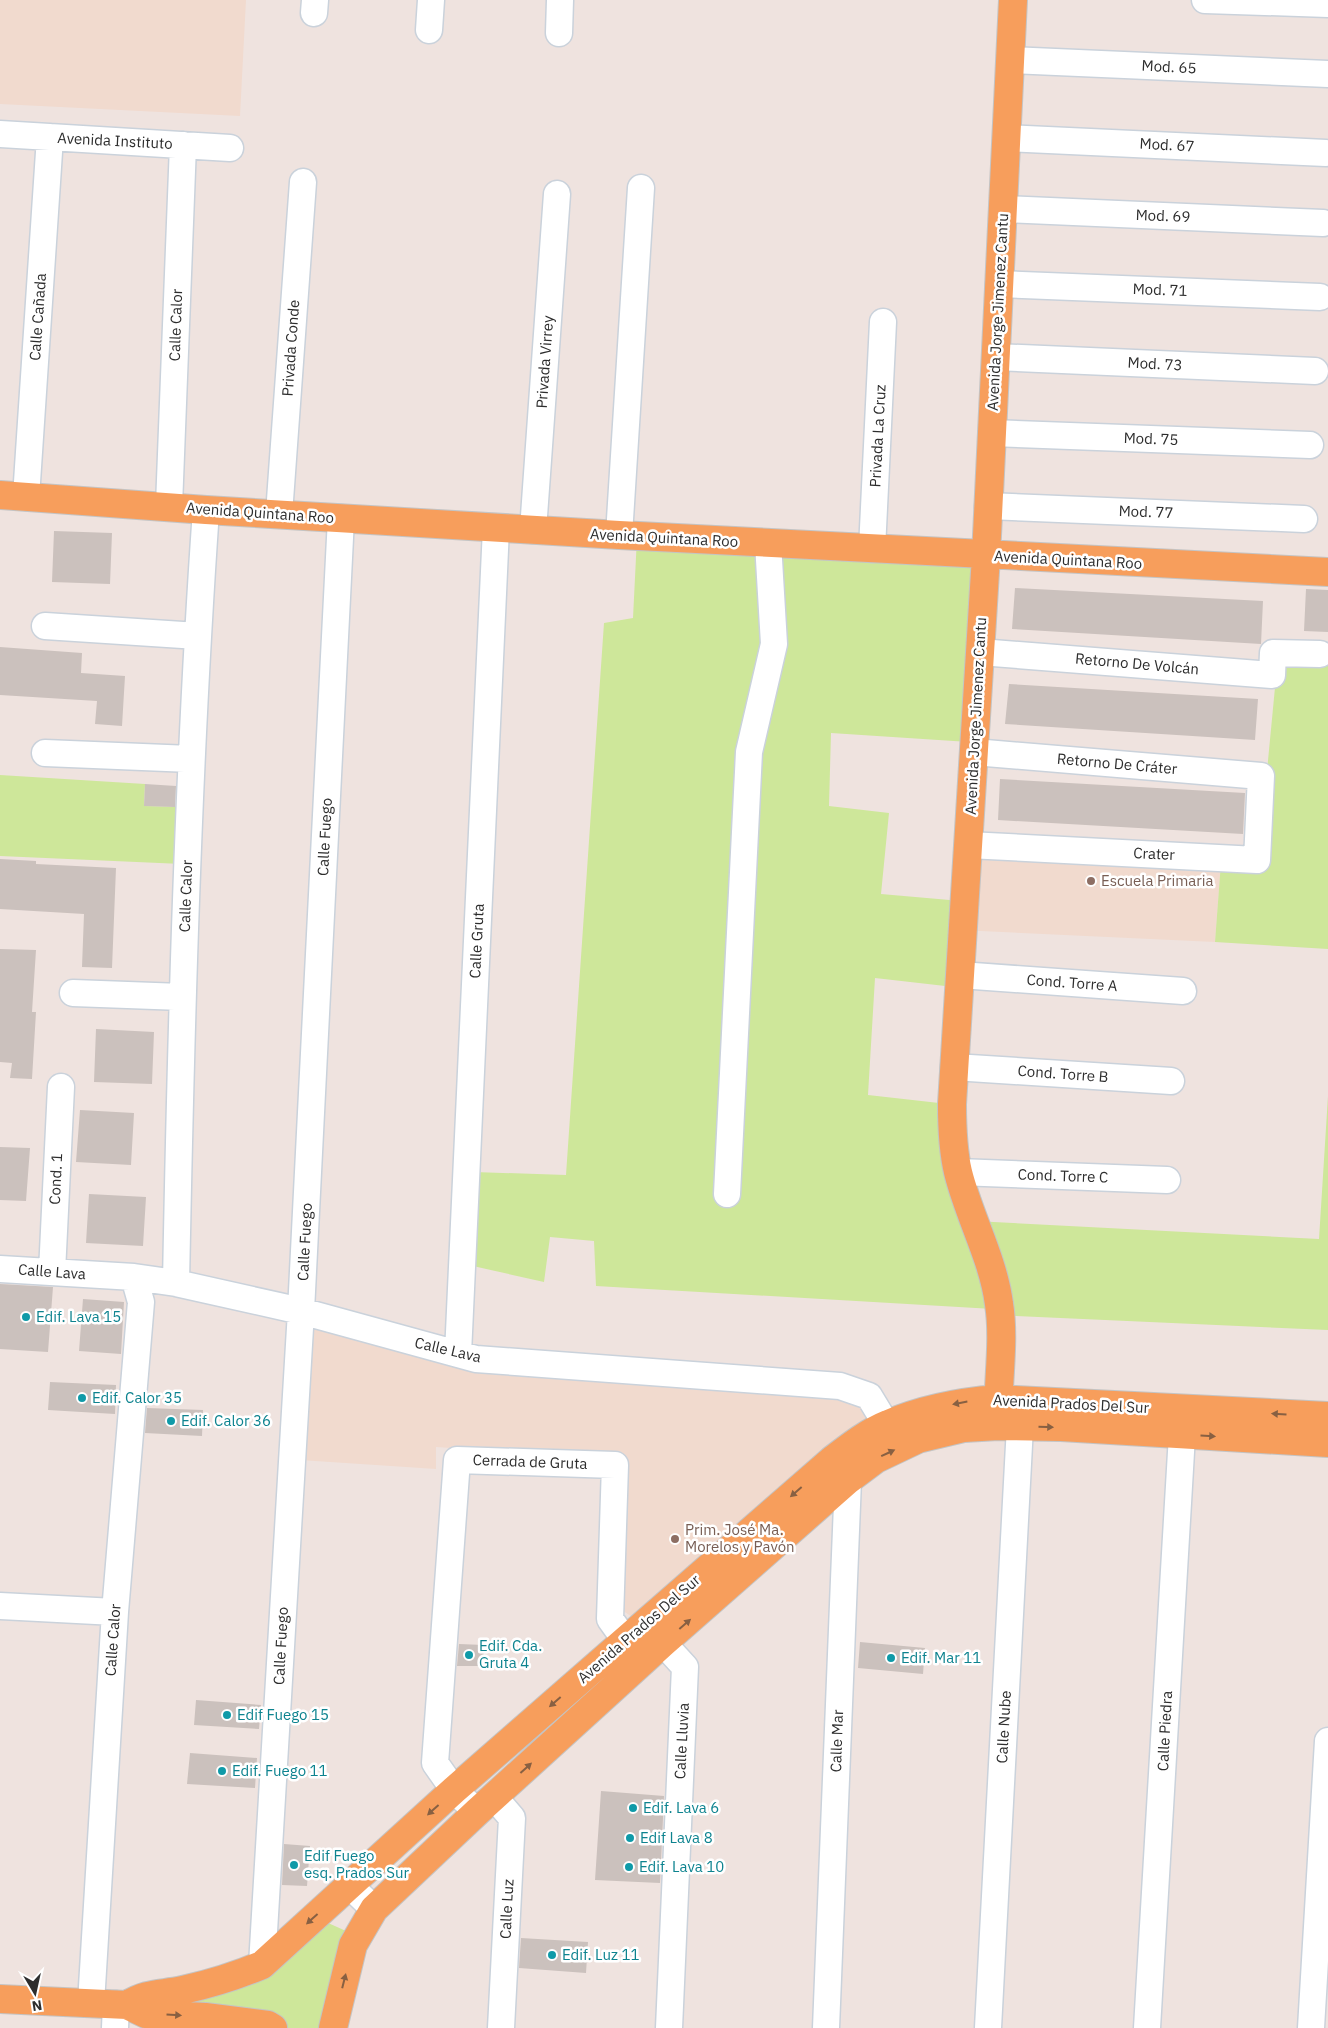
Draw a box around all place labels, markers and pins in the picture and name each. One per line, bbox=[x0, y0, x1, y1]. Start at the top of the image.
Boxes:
place label: Escuela Primaria bbox=[1101, 871, 1214, 890]
marker: Escuela Primaria bbox=[1085, 875, 1097, 887]
place label: Edif. Lava 15 bbox=[36, 1307, 121, 1326]
marker: Edif. Lava 15 bbox=[20, 1311, 32, 1323]
place label: Edif. Calor 35 bbox=[92, 1388, 182, 1407]
marker: Edif. Calor 35 bbox=[76, 1392, 88, 1404]
place label: Edif. Calor 36 bbox=[181, 1411, 271, 1430]
marker: Edif. Calor 36 bbox=[165, 1415, 177, 1427]
place label: Prim. José Ma. Morelos y Pavón bbox=[685, 1520, 795, 1556]
marker: Prim. José Ma. Morelos y Pavón bbox=[669, 1533, 681, 1545]
place label: Edif. Cda. Gruta 4 bbox=[479, 1636, 542, 1672]
place label: Edif. Mar 11 bbox=[901, 1648, 981, 1667]
marker: Edif. Cda. Gruta 4 bbox=[463, 1649, 475, 1661]
marker: Edif. Mar 11 bbox=[885, 1652, 897, 1664]
place label: Edif Fuego 15 bbox=[237, 1705, 329, 1724]
marker: Edif Fuego 15 bbox=[221, 1709, 233, 1721]
place label: Edif. Fuego 11 bbox=[232, 1761, 328, 1780]
marker: Edif. Fuego 11 bbox=[216, 1765, 228, 1777]
place label: Edif. Lava 6 bbox=[643, 1798, 719, 1817]
marker: Edif. Lava 6 bbox=[627, 1802, 639, 1814]
place label: Edif Lava 8 bbox=[640, 1828, 713, 1847]
marker: Edif Lava 8 bbox=[624, 1832, 636, 1844]
place label: Edif Fuego esq. Prados Sur bbox=[304, 1846, 409, 1882]
place label: Edif. Lava 10 bbox=[639, 1857, 724, 1876]
marker: Edif Fuego esq. Prados Sur bbox=[288, 1859, 300, 1871]
marker: Edif. Lava 10 bbox=[623, 1861, 635, 1873]
place label: Edif. Luz 11 bbox=[562, 1945, 639, 1964]
marker: Edif. Luz 11 bbox=[546, 1949, 558, 1961]

